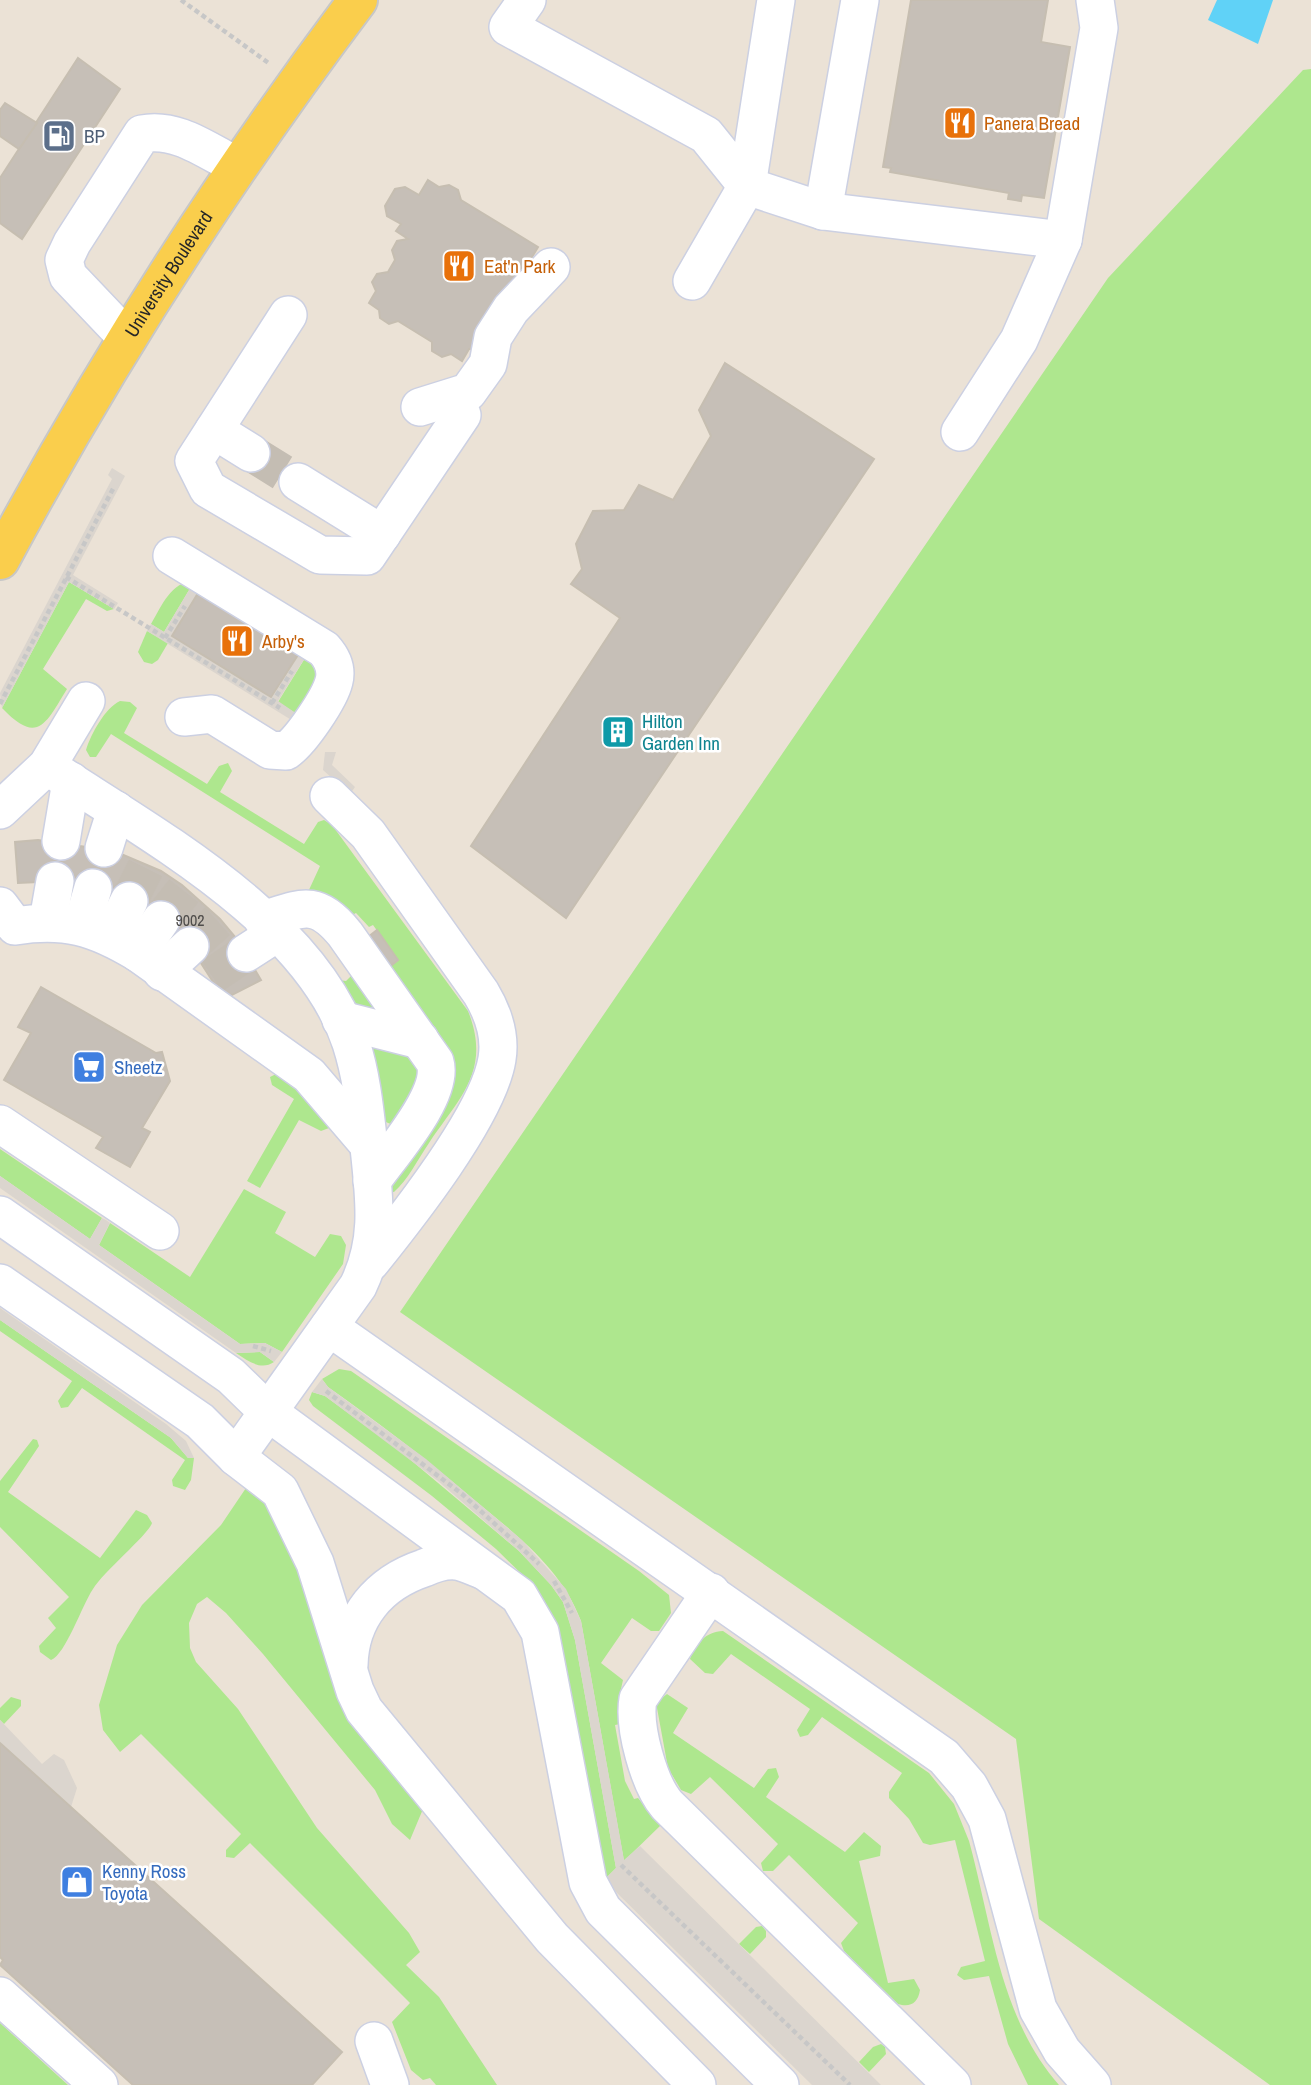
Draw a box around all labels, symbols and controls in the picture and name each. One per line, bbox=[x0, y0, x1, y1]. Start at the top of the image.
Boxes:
restaurant icon: Panera Bread bbox=[941, 104, 979, 142]
place label: Panera Bread bbox=[984, 110, 1080, 136]
fuel station icon: BP bbox=[40, 117, 78, 155]
place label: BP bbox=[84, 123, 105, 149]
street label: University Boulevard bbox=[118, 206, 218, 342]
restaurant icon: Eat'n Park bbox=[440, 247, 478, 285]
place label: Eat'n Park bbox=[484, 253, 556, 279]
restaurant icon: Arby's bbox=[218, 622, 256, 660]
place label: Arby's bbox=[261, 628, 305, 654]
place label: Hilton Garden Inn bbox=[642, 708, 720, 756]
building icon: Hilton Garden Inn bbox=[599, 713, 637, 751]
house number: 9002 bbox=[175, 909, 205, 931]
supermarket icon: Sheetz bbox=[70, 1048, 108, 1086]
place label: Sheetz bbox=[114, 1054, 163, 1080]
place label: Kenny Ross Toyota bbox=[102, 1858, 186, 1906]
shop icon: Kenny Ross Toyota bbox=[58, 1863, 96, 1901]

